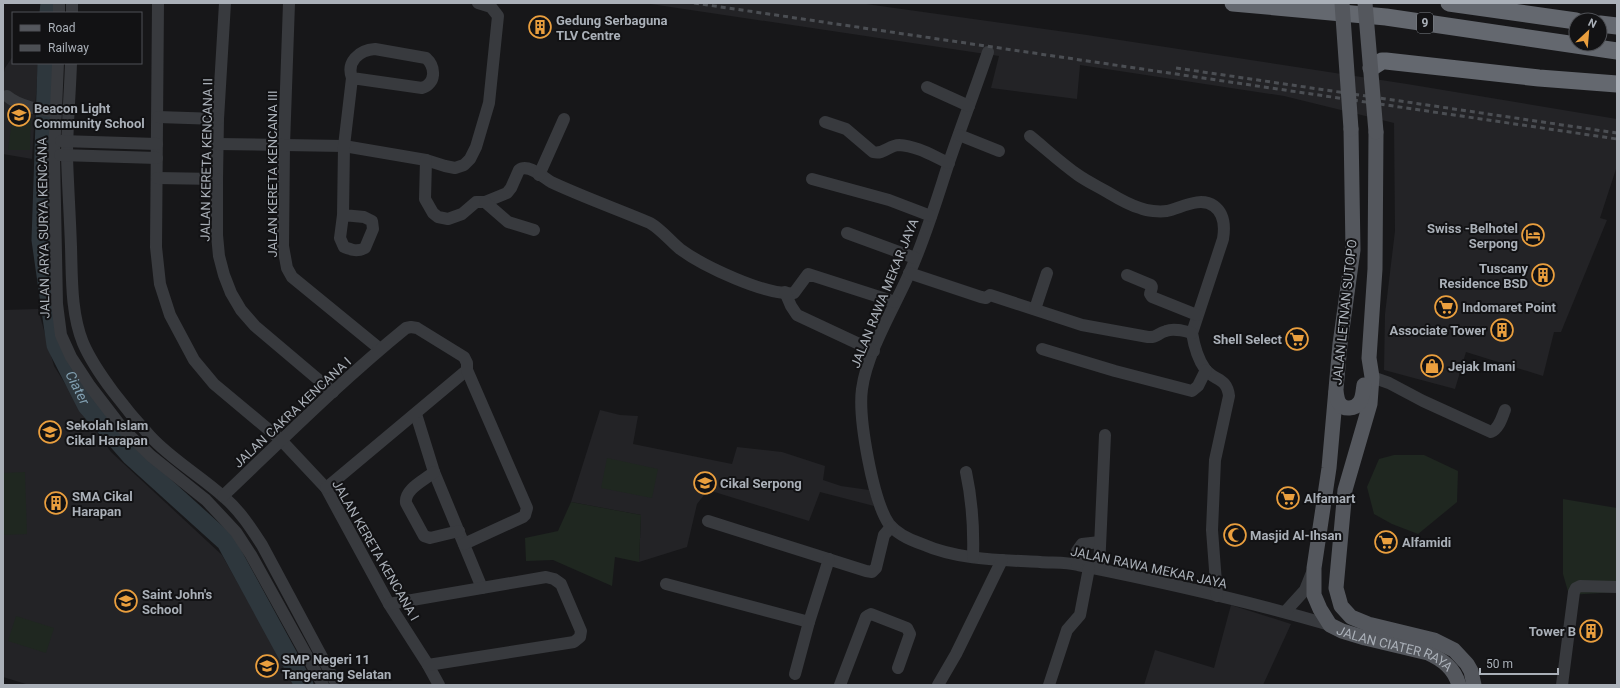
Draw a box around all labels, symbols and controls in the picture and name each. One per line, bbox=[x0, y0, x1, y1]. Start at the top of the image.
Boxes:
legend bbox=[12, 12, 142, 64]
north arrow bbox=[1568, 12, 1608, 52]
place label: Gedung Serbaguna TLV Centre bbox=[556, 13, 667, 43]
road number: 9 bbox=[1417, 13, 1433, 33]
building icon: Gedung Serbaguna TLV Centre bbox=[527, 14, 553, 40]
text: N bbox=[1586, 16, 1599, 31]
text: Road bbox=[48, 21, 76, 35]
text: Railway bbox=[48, 41, 89, 55]
street label: JALAN KERETA KENCANA II bbox=[198, 78, 215, 242]
street label: JALAN KERETA KENCANA III bbox=[265, 90, 280, 258]
place label: Beacon Light Community School bbox=[34, 101, 145, 131]
school or university icon: Beacon Light Community School bbox=[6, 102, 32, 128]
street label: JALAN ARYA SURYA KENCANA bbox=[34, 137, 53, 319]
street label: JALAN RAWA MEKAR JAYA bbox=[848, 216, 922, 370]
place label: Swiss -Belhotel Serpong bbox=[1427, 221, 1518, 251]
hotel icon: Swiss -Belhotel Serpong bbox=[1520, 222, 1546, 248]
street label: JALAN LETNAN SUTOPO bbox=[1329, 239, 1360, 385]
place label: Tuscany Residence BSD bbox=[1439, 261, 1528, 291]
building icon: Tuscany Residence BSD bbox=[1530, 262, 1556, 288]
supermarket icon: Indomaret Point bbox=[1433, 294, 1459, 320]
place label: Indomaret Point bbox=[1462, 300, 1557, 315]
building icon: Associate Tower bbox=[1489, 317, 1515, 343]
place label: Associate Tower bbox=[1389, 323, 1486, 338]
supermarket icon: Shell Select bbox=[1284, 326, 1310, 352]
place label: Shell Select bbox=[1213, 332, 1283, 347]
shop icon: Jejak Imani bbox=[1419, 353, 1445, 379]
street label: JALAN CAKRA KENCANA I bbox=[231, 354, 354, 471]
place label: Jejak Imani bbox=[1448, 359, 1516, 374]
water label: Ciater bbox=[62, 368, 93, 408]
place label: Sekolah Islam Cikal Harapan bbox=[66, 418, 148, 448]
school or university icon: Sekolah Islam Cikal Harapan bbox=[37, 419, 63, 445]
school or university icon: Cikal Serpong bbox=[692, 470, 718, 496]
place label: Cikal Serpong bbox=[720, 476, 802, 491]
street label: JALAN KERETA KENCANA I bbox=[329, 477, 422, 623]
supermarket icon: Alfamart bbox=[1275, 485, 1301, 511]
place label: SMA Cikal Harapan bbox=[72, 489, 133, 519]
building icon: SMA Cikal Harapan bbox=[43, 490, 69, 516]
place label: Alfamart bbox=[1304, 491, 1356, 506]
mosque icon: Masjid Al-Ihsan bbox=[1222, 522, 1248, 548]
place label: Masjid Al-Ihsan bbox=[1250, 528, 1342, 543]
supermarket icon: Alfamidi bbox=[1373, 529, 1399, 555]
place label: Alfamidi bbox=[1402, 535, 1451, 550]
street label: JALAN RAWA MEKAR JAYA bbox=[1069, 544, 1229, 592]
place label: Saint John's School bbox=[142, 587, 212, 617]
school or university icon: Saint John's School bbox=[113, 588, 139, 614]
building icon: Tower B bbox=[1578, 618, 1604, 644]
street label: JALAN CIATER RAYA bbox=[1334, 623, 1456, 675]
place label: Tower B bbox=[1529, 624, 1576, 639]
scale bar bbox=[1480, 650, 1558, 676]
place label: SMP Negeri 11 Tangerang Selatan bbox=[282, 652, 391, 682]
school or university icon: SMP Negeri 11 Tangerang Selatan bbox=[254, 653, 280, 679]
text: 50 m bbox=[1486, 657, 1513, 671]

